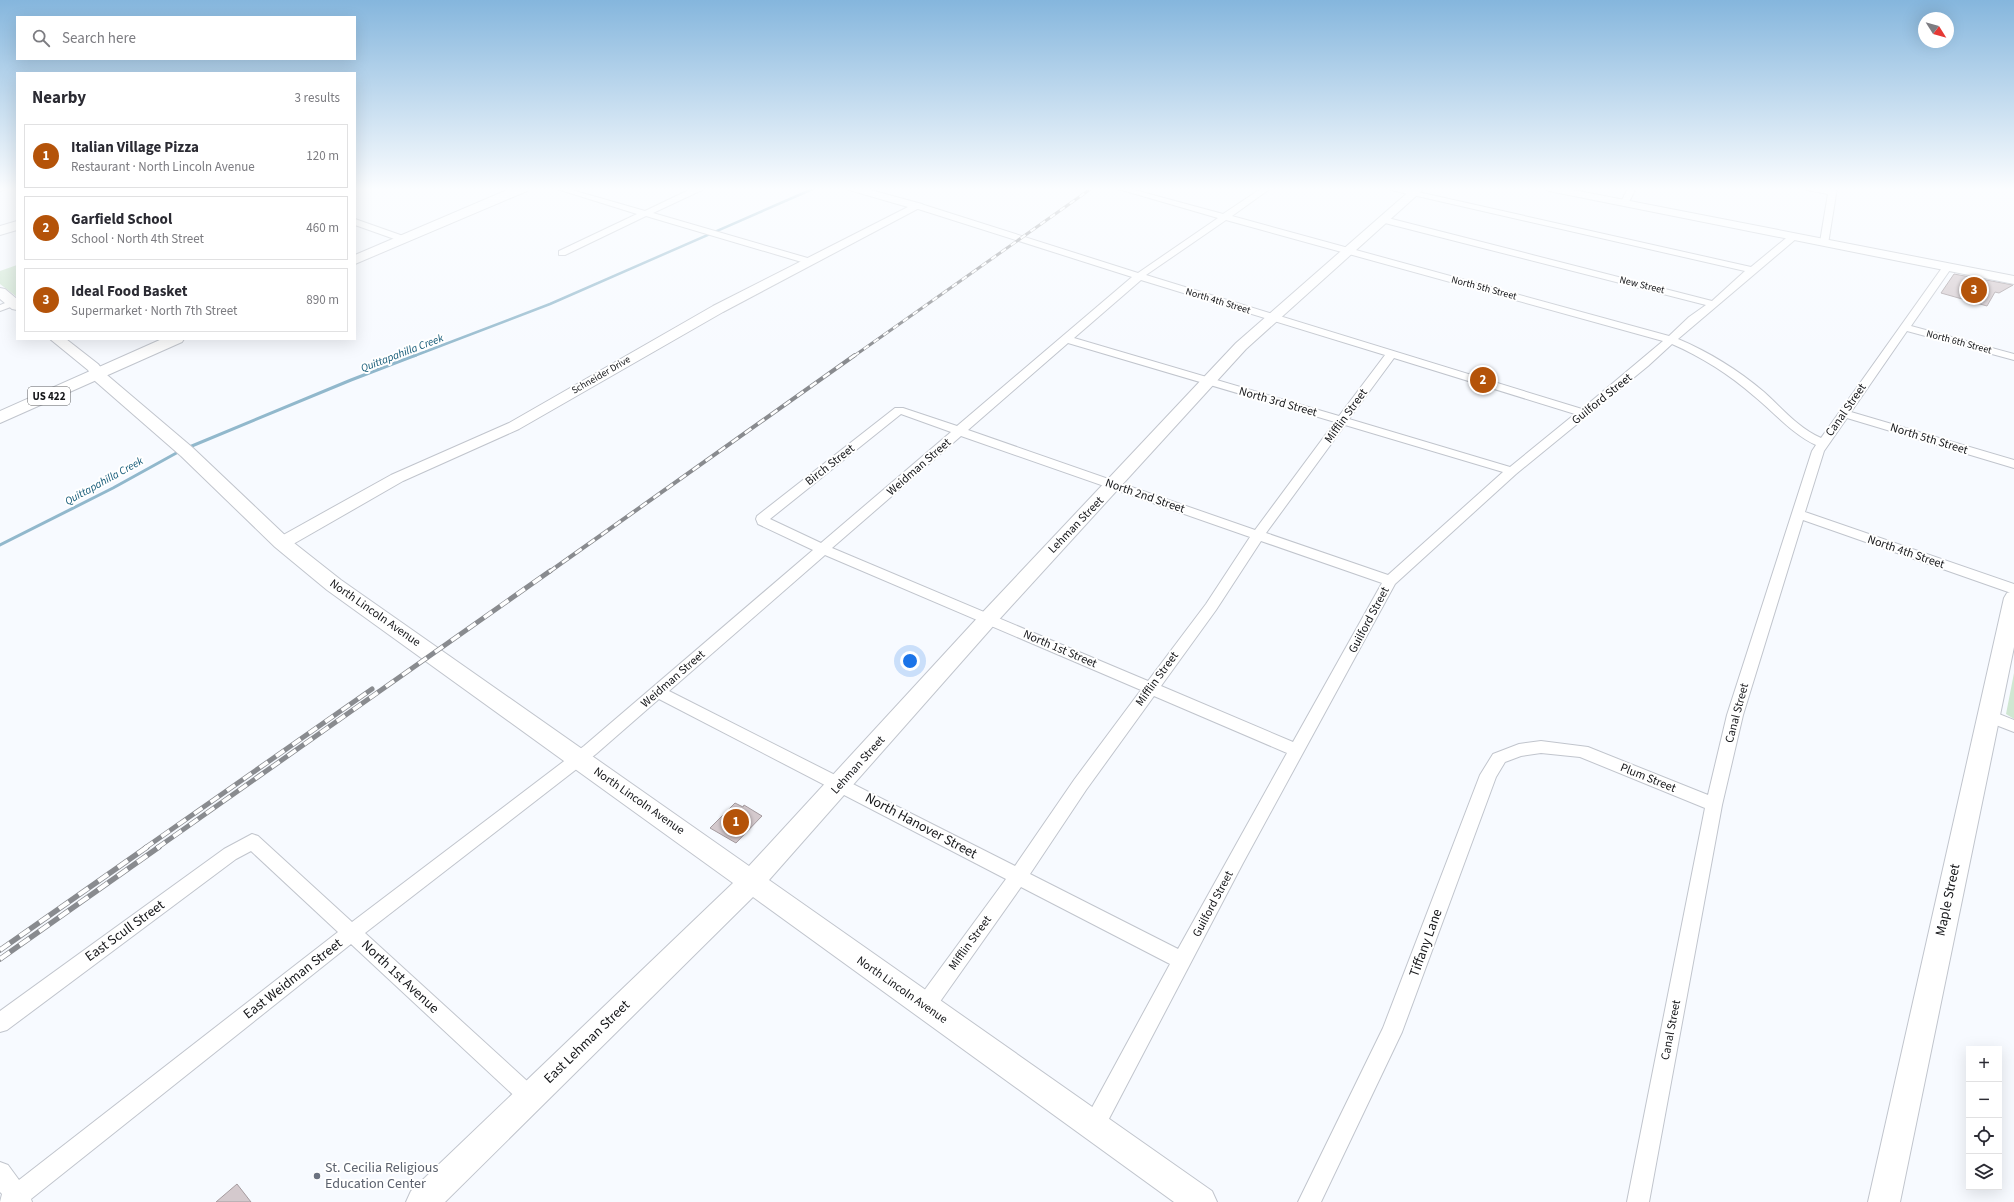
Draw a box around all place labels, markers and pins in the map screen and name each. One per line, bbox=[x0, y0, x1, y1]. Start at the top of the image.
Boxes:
pin: 3 bbox=[1961, 275, 1987, 305]
pin: 2 bbox=[1470, 365, 1496, 395]
pin: 1 bbox=[723, 807, 749, 837]
place label: St. Cecilia Religious Education Center bbox=[325, 1158, 438, 1194]
marker: St. Cecilia Religious Education Center bbox=[312, 1171, 322, 1181]

